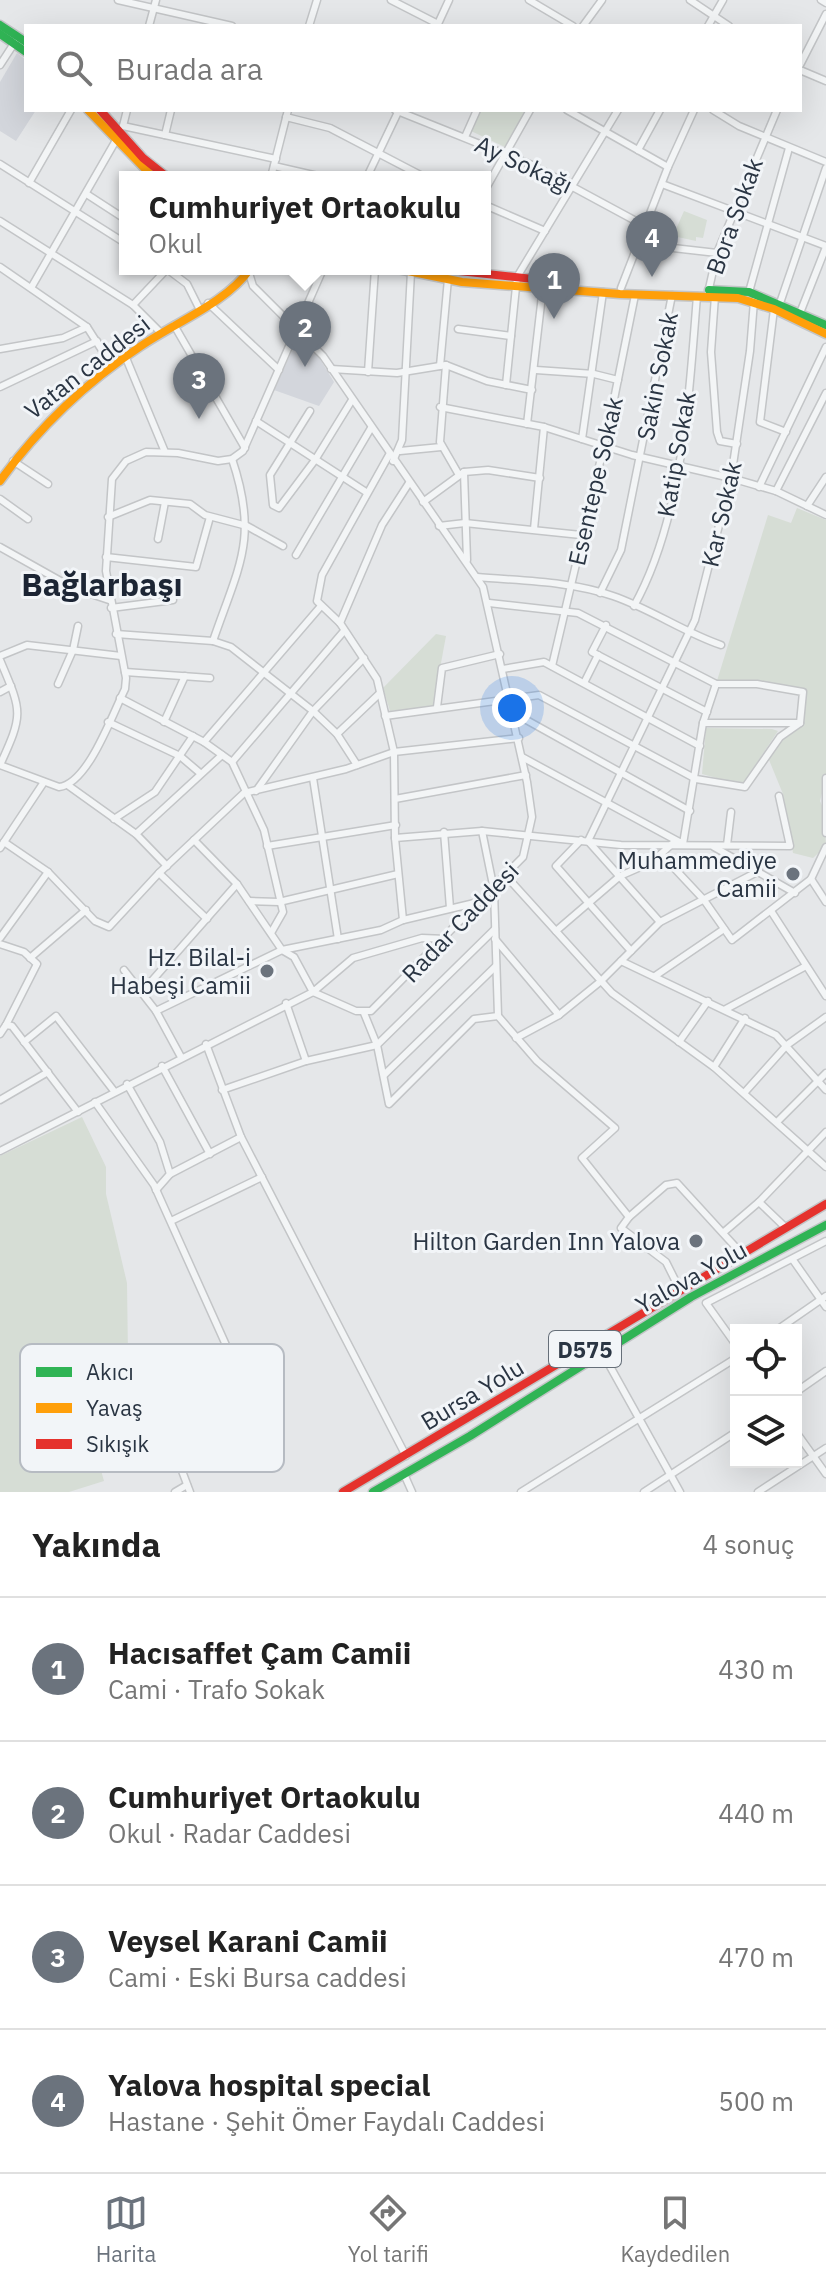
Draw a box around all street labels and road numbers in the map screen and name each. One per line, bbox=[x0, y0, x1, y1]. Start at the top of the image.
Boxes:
street label: Ay Sokağı bbox=[470, 127, 578, 201]
street label: Bora Sokak bbox=[698, 153, 770, 279]
street label: Vatan caddesi bbox=[18, 308, 156, 426]
street label: Sakin Sokak bbox=[629, 309, 685, 443]
street label: Katip Sokak bbox=[649, 388, 703, 519]
street label: Esentepe Sokak bbox=[560, 393, 630, 568]
street label: Kar Sokak bbox=[693, 458, 749, 570]
street label: Radar Caddesi bbox=[394, 855, 526, 989]
street label: Yalova Yolu bbox=[630, 1233, 752, 1321]
road number: D575 bbox=[549, 1331, 621, 1367]
street label: Bursa Yolu bbox=[415, 1351, 529, 1437]

